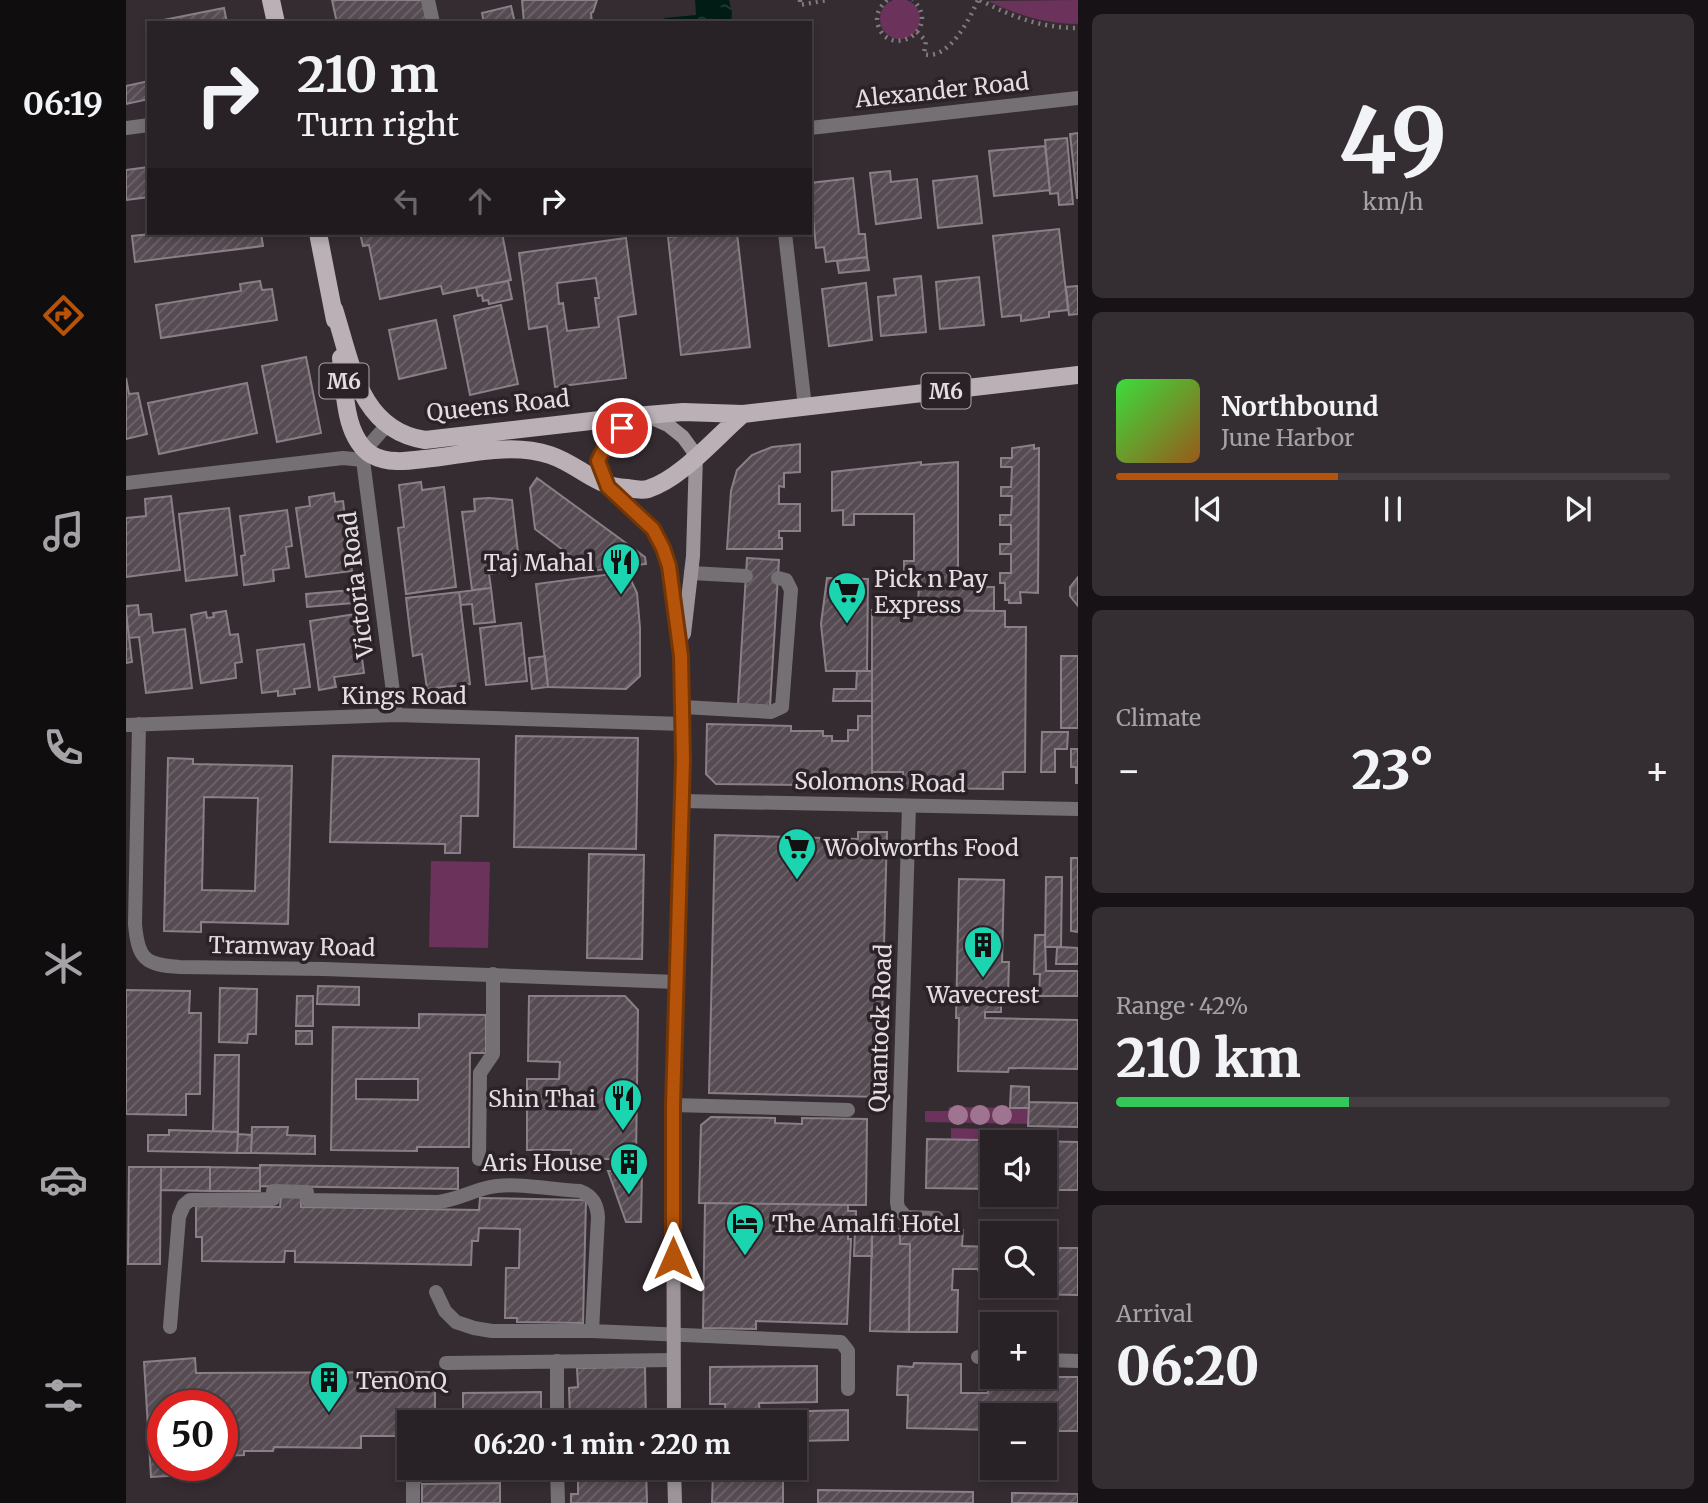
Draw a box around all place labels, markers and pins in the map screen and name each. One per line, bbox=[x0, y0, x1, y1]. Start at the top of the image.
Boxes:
pin bbox=[592, 398, 652, 458]
restaurant icon: Taj Mahal bbox=[600, 541, 642, 596]
place label: Taj Mahal bbox=[484, 548, 594, 577]
place label: Pick n Pay Express bbox=[874, 564, 988, 619]
supermarket icon: Pick n Pay Express bbox=[826, 570, 868, 625]
supermarket icon: Woolworths Food bbox=[776, 826, 818, 881]
place label: Woolworths Food bbox=[823, 833, 1019, 862]
building icon: Wavecrest bbox=[962, 924, 1004, 979]
place label: Wavecrest bbox=[925, 980, 1040, 1009]
restaurant icon: Shin Thai bbox=[602, 1077, 644, 1132]
place label: Shin Thai bbox=[488, 1084, 596, 1113]
building icon: Aris House bbox=[608, 1141, 650, 1196]
place label: Aris House bbox=[481, 1148, 602, 1177]
hotel icon: The Amalfi Hotel bbox=[724, 1202, 766, 1257]
place label: The Amalfi Hotel bbox=[772, 1209, 960, 1238]
building icon: TenOnQ bbox=[308, 1359, 350, 1414]
place label: TenOnQ bbox=[356, 1366, 449, 1395]

